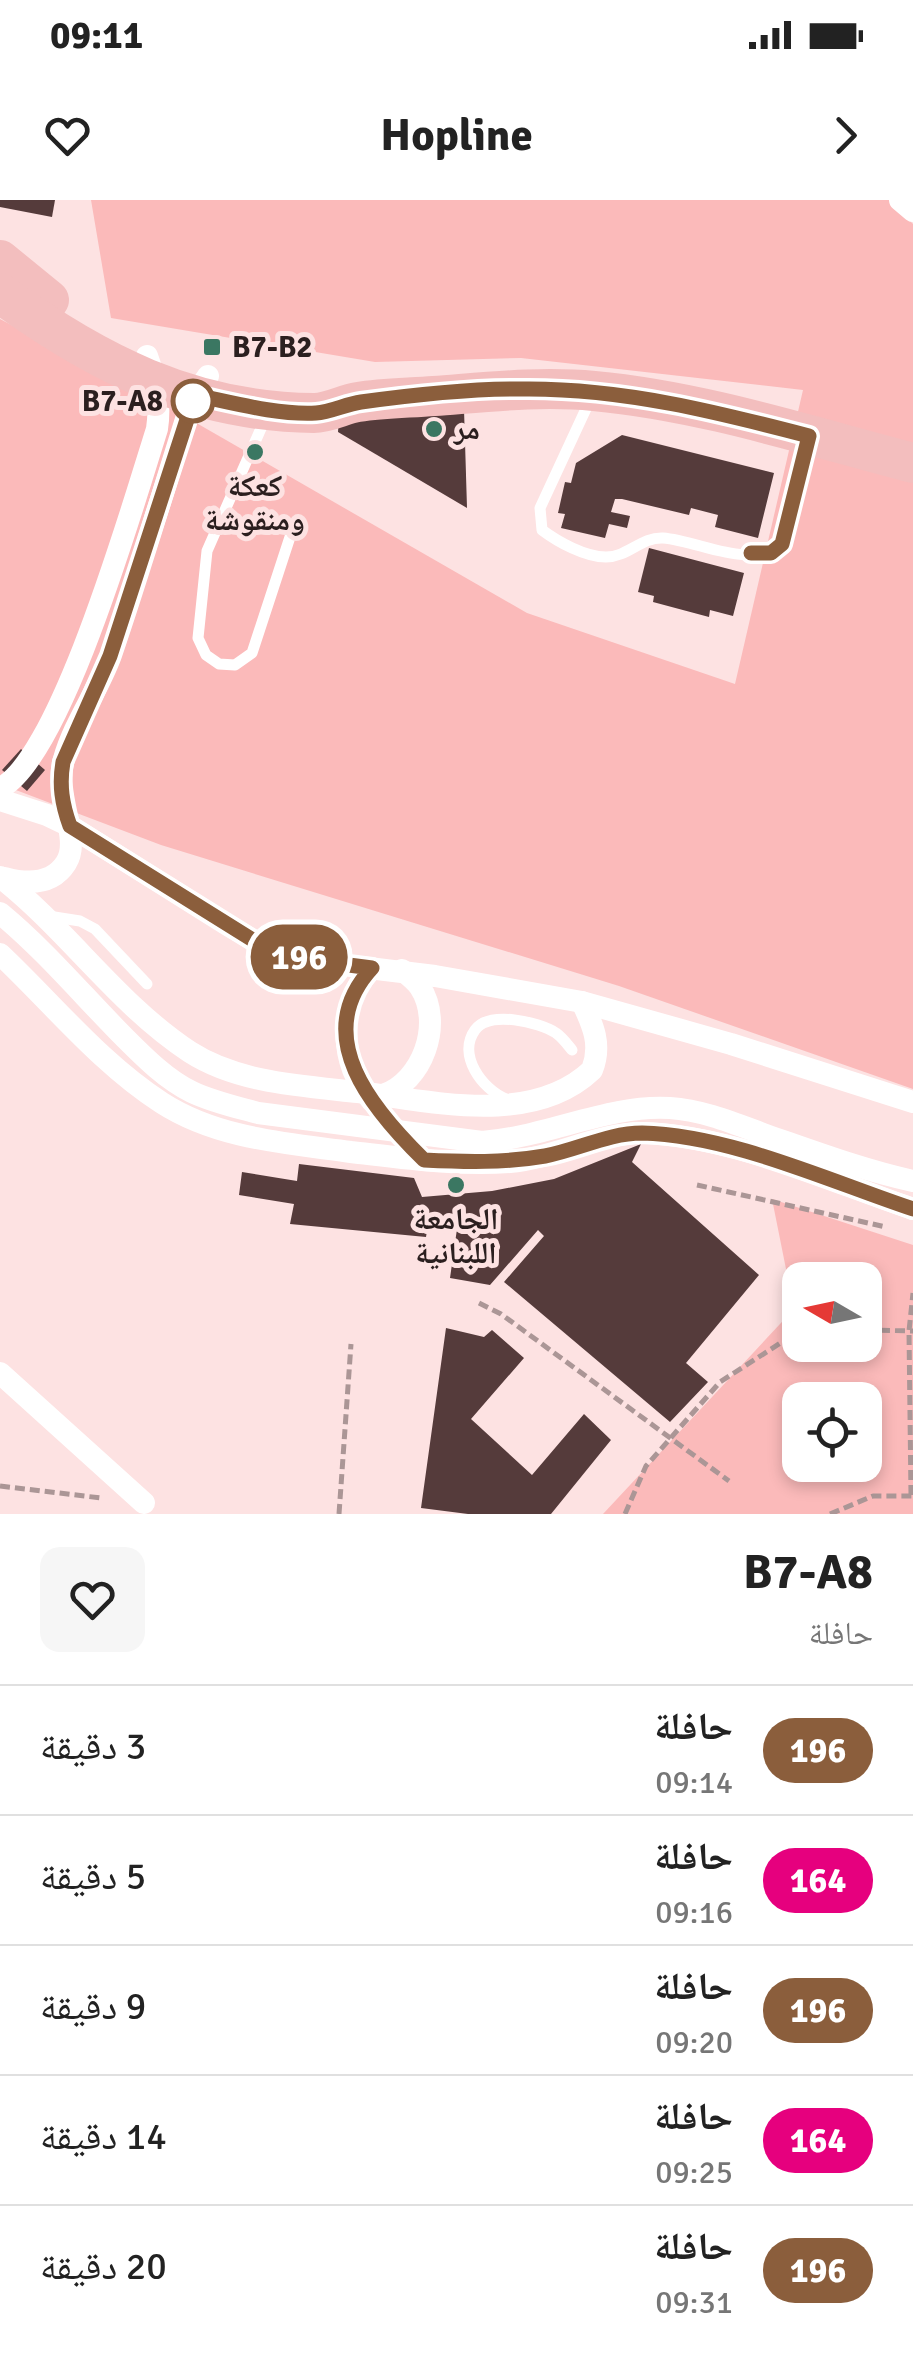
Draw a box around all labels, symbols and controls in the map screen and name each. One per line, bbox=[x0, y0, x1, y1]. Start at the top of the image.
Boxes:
text: 09:11 bbox=[50, 12, 143, 59]
icon: heart bbox=[40, 108, 95, 163]
text: Hopline bbox=[380, 108, 533, 163]
icon: forward bbox=[818, 108, 873, 163]
place label: B7-B2 bbox=[232, 329, 313, 366]
marker: B7-B2 bbox=[201, 336, 223, 358]
marker: B7-A8 bbox=[172, 380, 214, 422]
place label: B7-A8 bbox=[82, 383, 163, 420]
place label: مر bbox=[452, 411, 480, 448]
marker: مر bbox=[423, 418, 445, 440]
marker: كعكة ومنقوشة bbox=[244, 441, 266, 463]
place label: كعكة ومنقوشة bbox=[205, 468, 305, 539]
line badge: 196 bbox=[242, 924, 356, 990]
text: 196 bbox=[271, 936, 327, 979]
marker: الجامعة اللبنانية bbox=[445, 1174, 467, 1196]
place label: الجامعة اللبنانية bbox=[414, 1201, 499, 1272]
north arrow bbox=[782, 1262, 882, 1362]
map controls bbox=[782, 1262, 882, 1482]
button: locate bbox=[782, 1382, 882, 1482]
text: B7-A8 bbox=[743, 1543, 873, 1602]
button: heart bbox=[40, 1547, 145, 1652]
text: حافلة bbox=[809, 1614, 873, 1653]
text: حافلة bbox=[654, 1703, 733, 1750]
text: 3 دقيقة bbox=[40, 1723, 146, 1770]
text: 196 bbox=[790, 1729, 846, 1772]
text: 09:14 bbox=[655, 1763, 733, 1802]
text: حافلة bbox=[654, 1833, 733, 1880]
text: 5 دقيقة bbox=[40, 1853, 146, 1900]
text: 164 bbox=[790, 1859, 846, 1902]
text: 09:16 bbox=[655, 1893, 733, 1932]
text: حافلة bbox=[654, 1963, 733, 2010]
text: 9 دقيقة bbox=[40, 1983, 146, 2030]
text: 196 bbox=[790, 1989, 846, 2032]
text: 09:20 bbox=[655, 2023, 733, 2062]
text: حافلة bbox=[654, 2093, 733, 2140]
text: 14 دقيقة bbox=[40, 2113, 167, 2160]
text: 164 bbox=[790, 2119, 846, 2162]
text: 09:25 bbox=[655, 2153, 733, 2192]
text: حافلة bbox=[654, 2223, 733, 2270]
text: 20 دقيقة bbox=[40, 2243, 167, 2290]
text: 196 bbox=[790, 2249, 846, 2292]
text: 09:31 bbox=[655, 2283, 733, 2322]

